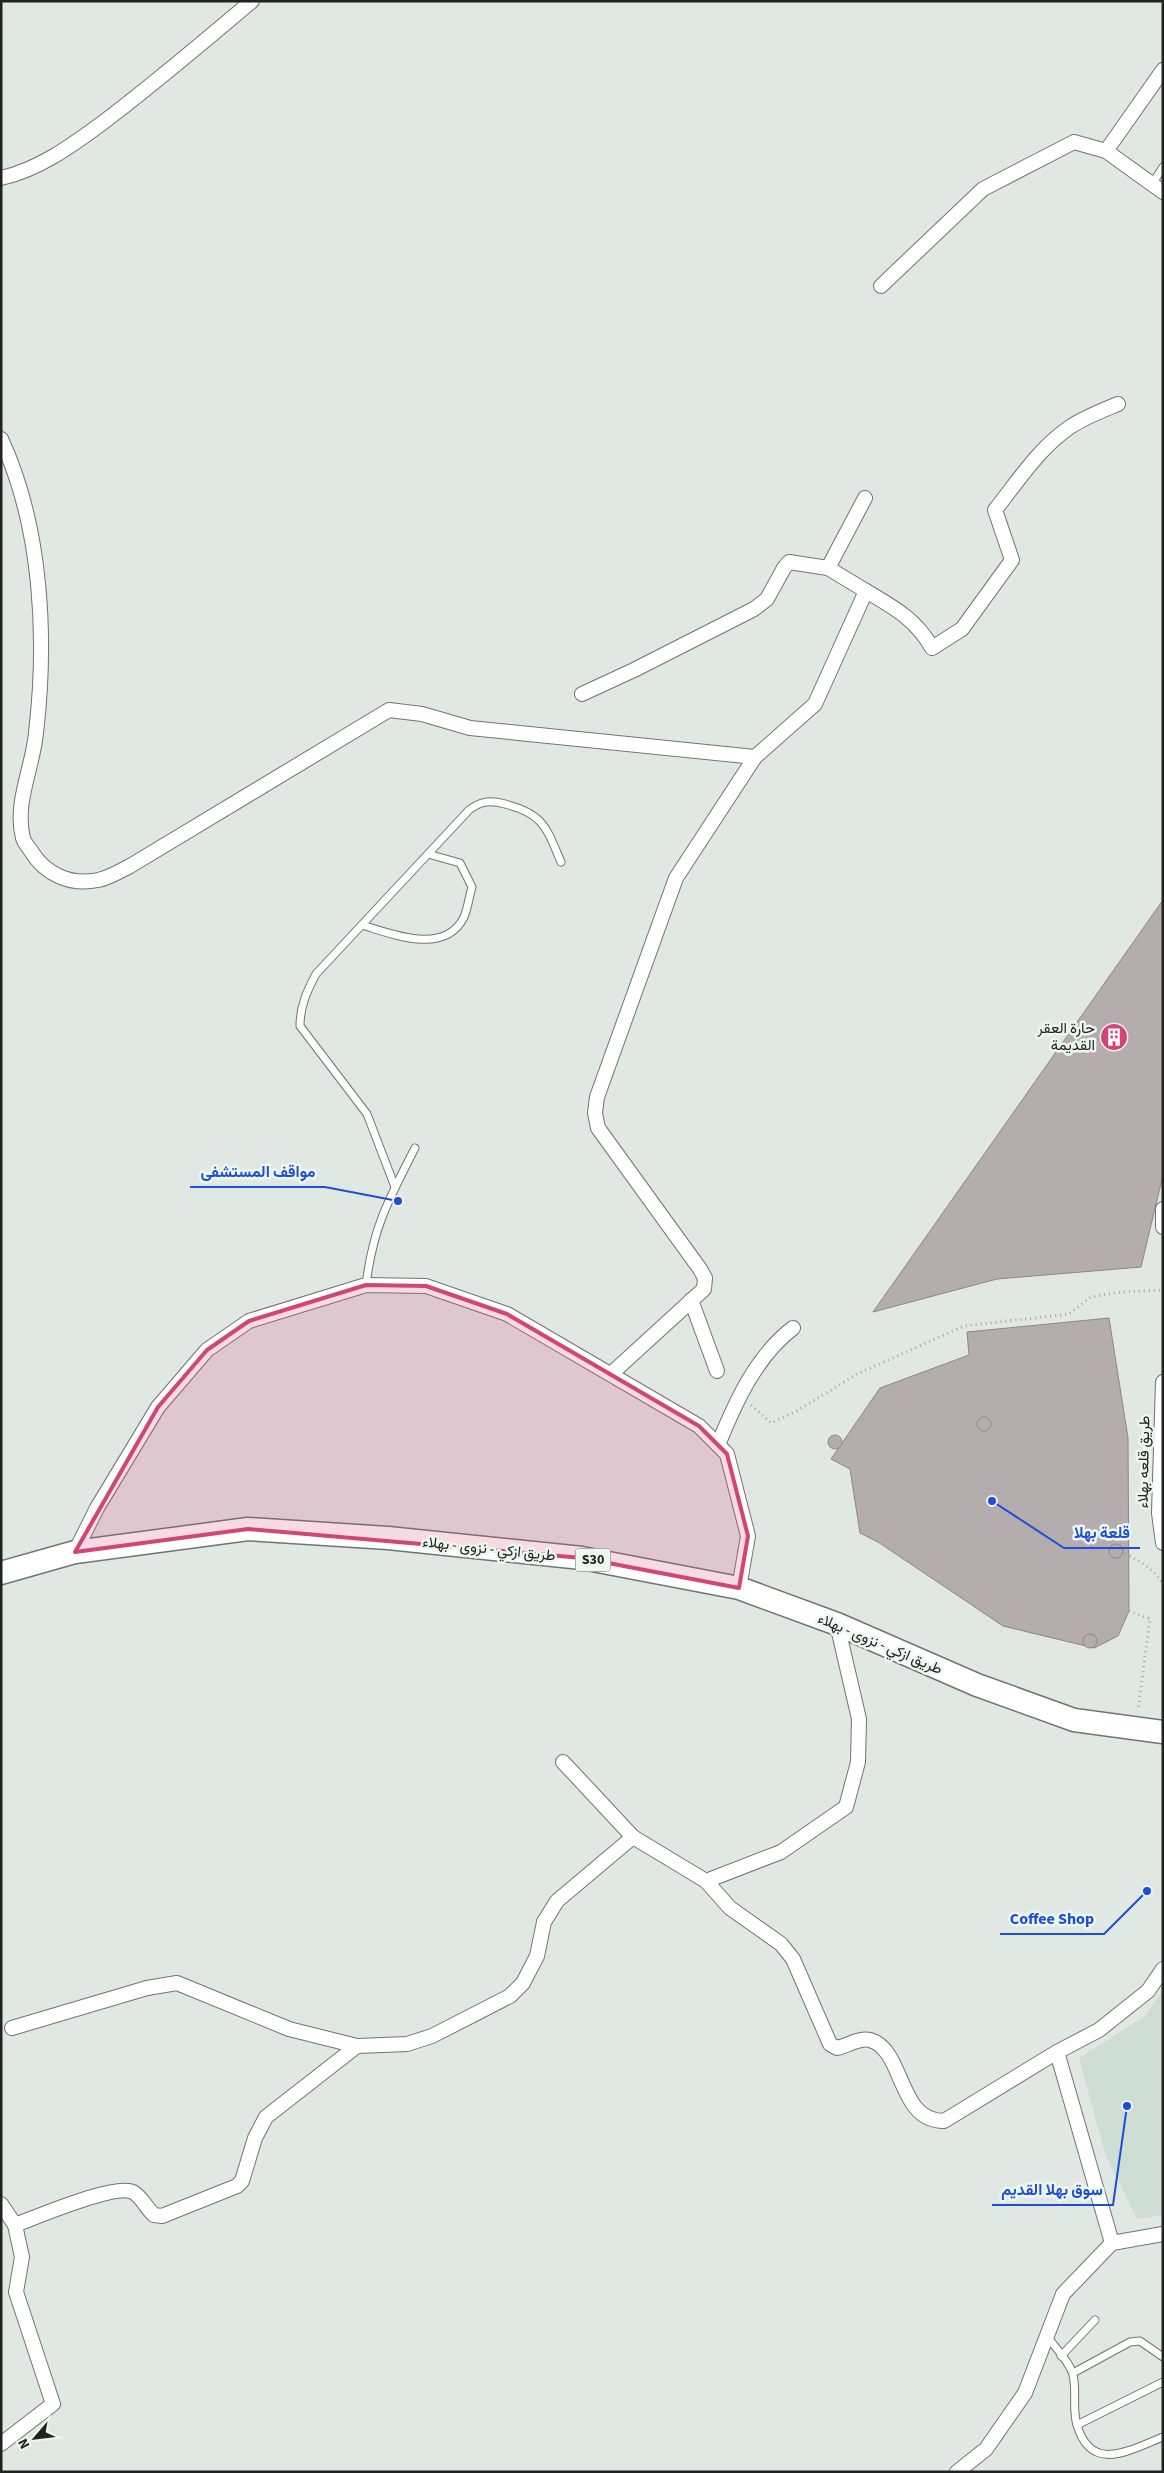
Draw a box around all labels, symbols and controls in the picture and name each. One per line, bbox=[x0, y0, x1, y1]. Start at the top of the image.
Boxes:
place label: حارة العقر القديمة bbox=[1036, 1018, 1095, 1056]
building icon: حارة العقر القديمة bbox=[1099, 1022, 1129, 1052]
callout: مواقف المستشفى bbox=[190, 1156, 325, 1187]
text: مواقف المستشفى bbox=[200, 1161, 316, 1183]
street label: طريق قلعه بهلاء bbox=[1133, 1415, 1155, 1509]
callout: قلعة بهلا bbox=[1064, 1517, 1140, 1548]
text: قلعة بهلا bbox=[1074, 1522, 1130, 1544]
street label: طريق ازكي - نزوى - بهلاء bbox=[421, 1532, 557, 1568]
road number: S30 bbox=[576, 1548, 610, 1572]
street label: طريق ازكي - نزوى - بهلاء bbox=[814, 1608, 946, 1682]
callout: Coffee Shop bbox=[1000, 1903, 1104, 1934]
text: Coffee Shop bbox=[1010, 1908, 1094, 1930]
callout: سوق بهلا القديم bbox=[992, 2174, 1113, 2205]
text: سوق بهلا القديم bbox=[1001, 2179, 1103, 2201]
north arrow bbox=[10, 2413, 60, 2463]
text: N bbox=[13, 2435, 35, 2452]

